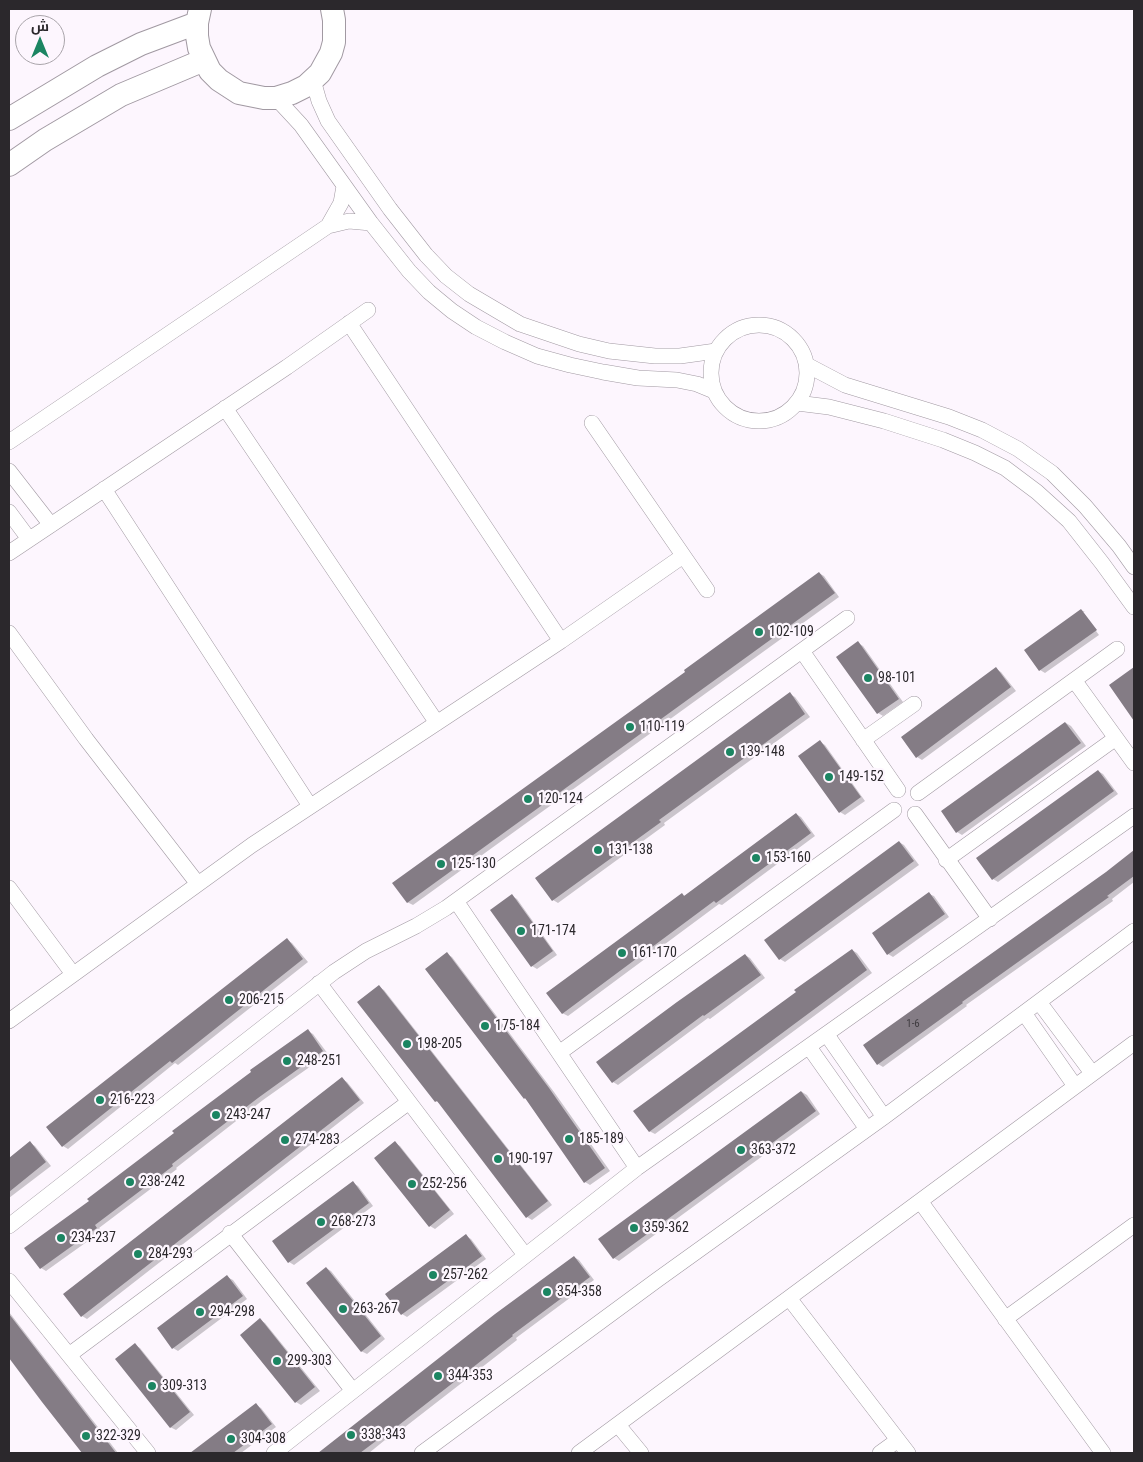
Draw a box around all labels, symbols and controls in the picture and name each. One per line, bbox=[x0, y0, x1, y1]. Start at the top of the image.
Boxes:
north arrow bbox=[15, 15, 65, 65]
text: ش bbox=[31, 18, 49, 34]
place label: 102-109 bbox=[769, 624, 814, 640]
marker: 102-109 bbox=[753, 626, 765, 638]
place label: 98-101 bbox=[878, 670, 916, 686]
marker: 98-101 bbox=[862, 672, 874, 684]
place label: 110-119 bbox=[640, 719, 685, 735]
marker: 110-119 bbox=[624, 721, 636, 733]
place label: 139-148 bbox=[740, 744, 785, 760]
marker: 139-148 bbox=[724, 746, 736, 758]
place label: 149-152 bbox=[839, 769, 884, 785]
marker: 149-152 bbox=[823, 771, 835, 783]
place label: 120-124 bbox=[538, 791, 583, 807]
marker: 120-124 bbox=[522, 793, 534, 805]
place label: 131-138 bbox=[608, 842, 653, 858]
marker: 131-138 bbox=[592, 844, 604, 856]
place label: 153-160 bbox=[766, 850, 811, 866]
marker: 153-160 bbox=[750, 852, 762, 864]
place label: 125-130 bbox=[451, 856, 496, 872]
marker: 125-130 bbox=[435, 858, 447, 870]
place label: 171-174 bbox=[531, 923, 576, 939]
marker: 171-174 bbox=[515, 925, 527, 937]
place label: 161-170 bbox=[632, 945, 677, 961]
marker: 161-170 bbox=[616, 947, 628, 959]
place label: 206-215 bbox=[239, 992, 284, 1008]
marker: 206-215 bbox=[223, 994, 235, 1006]
house number: 1-6 bbox=[906, 1017, 920, 1031]
place label: 175-184 bbox=[495, 1018, 540, 1034]
marker: 175-184 bbox=[479, 1020, 491, 1032]
place label: 198-205 bbox=[417, 1036, 462, 1052]
marker: 198-205 bbox=[401, 1038, 413, 1050]
place label: 248-251 bbox=[297, 1053, 342, 1069]
marker: 248-251 bbox=[281, 1055, 293, 1067]
place label: 216-223 bbox=[110, 1092, 155, 1108]
marker: 216-223 bbox=[94, 1094, 106, 1106]
place label: 243-247 bbox=[226, 1107, 271, 1123]
marker: 243-247 bbox=[210, 1109, 222, 1121]
place label: 185-189 bbox=[579, 1131, 624, 1147]
place label: 274-283 bbox=[295, 1132, 340, 1148]
marker: 185-189 bbox=[563, 1133, 575, 1145]
marker: 274-283 bbox=[279, 1134, 291, 1146]
place label: 363-372 bbox=[751, 1142, 796, 1158]
marker: 363-372 bbox=[735, 1144, 747, 1156]
place label: 190-197 bbox=[508, 1151, 553, 1167]
marker: 190-197 bbox=[492, 1153, 504, 1165]
place label: 238-242 bbox=[140, 1174, 185, 1190]
marker: 238-242 bbox=[124, 1176, 136, 1188]
place label: 252-256 bbox=[422, 1176, 467, 1192]
marker: 252-256 bbox=[406, 1178, 418, 1190]
place label: 268-273 bbox=[331, 1214, 376, 1230]
marker: 268-273 bbox=[315, 1216, 327, 1228]
place label: 359-362 bbox=[644, 1220, 689, 1236]
marker: 359-362 bbox=[628, 1222, 640, 1234]
place label: 234-237 bbox=[71, 1230, 116, 1246]
marker: 234-237 bbox=[55, 1232, 67, 1244]
place label: 284-293 bbox=[148, 1246, 193, 1262]
marker: 284-293 bbox=[132, 1248, 144, 1260]
place label: 257-262 bbox=[443, 1267, 488, 1283]
marker: 257-262 bbox=[427, 1269, 439, 1281]
place label: 354-358 bbox=[557, 1284, 602, 1300]
marker: 354-358 bbox=[541, 1286, 553, 1298]
place label: 263-267 bbox=[353, 1301, 398, 1317]
marker: 263-267 bbox=[337, 1303, 349, 1315]
place label: 294-298 bbox=[210, 1304, 255, 1320]
marker: 294-298 bbox=[194, 1306, 206, 1318]
place label: 299-303 bbox=[287, 1353, 332, 1369]
marker: 299-303 bbox=[271, 1355, 283, 1367]
place label: 344-353 bbox=[448, 1368, 493, 1384]
marker: 344-353 bbox=[432, 1370, 444, 1382]
place label: 309-313 bbox=[162, 1378, 207, 1394]
marker: 309-313 bbox=[146, 1380, 158, 1392]
place label: 338-343 bbox=[361, 1427, 406, 1443]
place label: 322-329 bbox=[96, 1428, 141, 1444]
marker: 338-343 bbox=[345, 1429, 357, 1441]
marker: 322-329 bbox=[80, 1430, 92, 1442]
place label: 304-308 bbox=[241, 1431, 286, 1447]
marker: 304-308 bbox=[225, 1433, 237, 1445]

